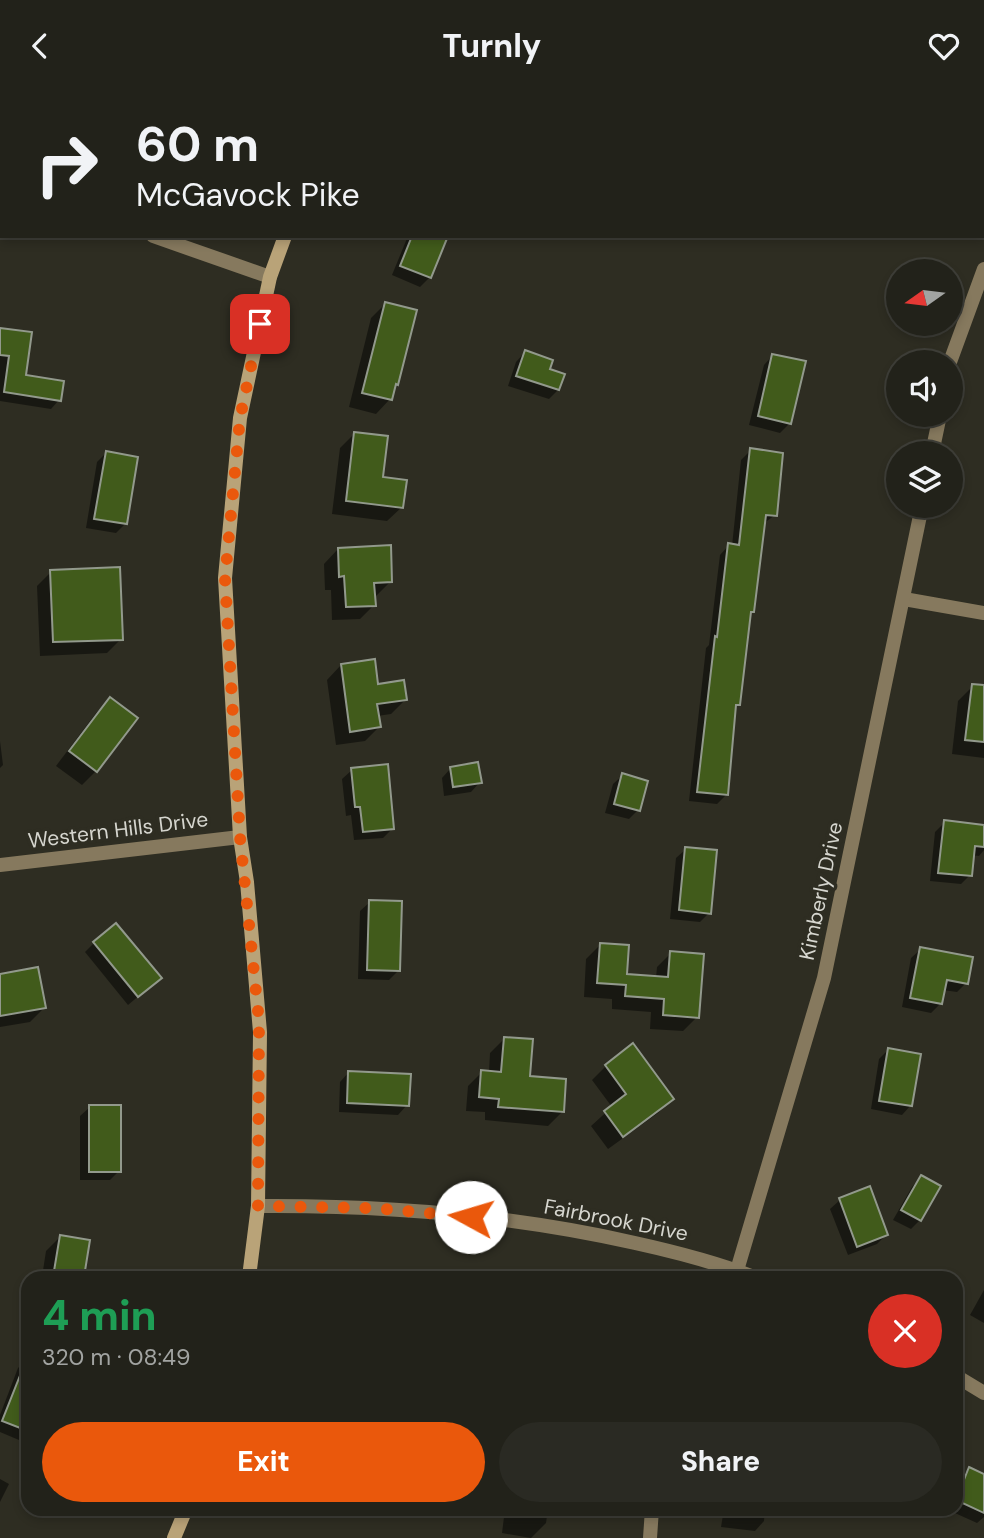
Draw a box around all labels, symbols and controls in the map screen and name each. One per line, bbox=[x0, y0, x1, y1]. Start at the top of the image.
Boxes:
text: Turnly bbox=[443, 25, 541, 67]
icon: back bbox=[21, 27, 59, 65]
icon: heart bbox=[925, 27, 963, 65]
text: 60 m bbox=[136, 112, 259, 176]
icon: right bbox=[21, 119, 112, 210]
text: McGavock Pike bbox=[136, 174, 360, 216]
north arrow bbox=[886, 259, 962, 336]
map controls bbox=[886, 259, 963, 518]
pin bbox=[230, 294, 290, 354]
icon: arrive bbox=[241, 305, 279, 343]
button: sound bbox=[886, 350, 963, 427]
button: layers bbox=[886, 441, 963, 518]
street label: Western Hills Drive bbox=[26, 805, 210, 855]
street label: Kimberly Drive bbox=[793, 819, 849, 963]
position arrow bbox=[434, 1180, 508, 1254]
street label: Fairbrook Drive bbox=[542, 1192, 690, 1248]
text: 4 min bbox=[42, 1288, 157, 1343]
button: close bbox=[868, 1294, 942, 1368]
text: 320 m · 08:49 bbox=[42, 1342, 191, 1372]
button: Exit bbox=[42, 1422, 485, 1502]
button: Share bbox=[499, 1422, 942, 1502]

